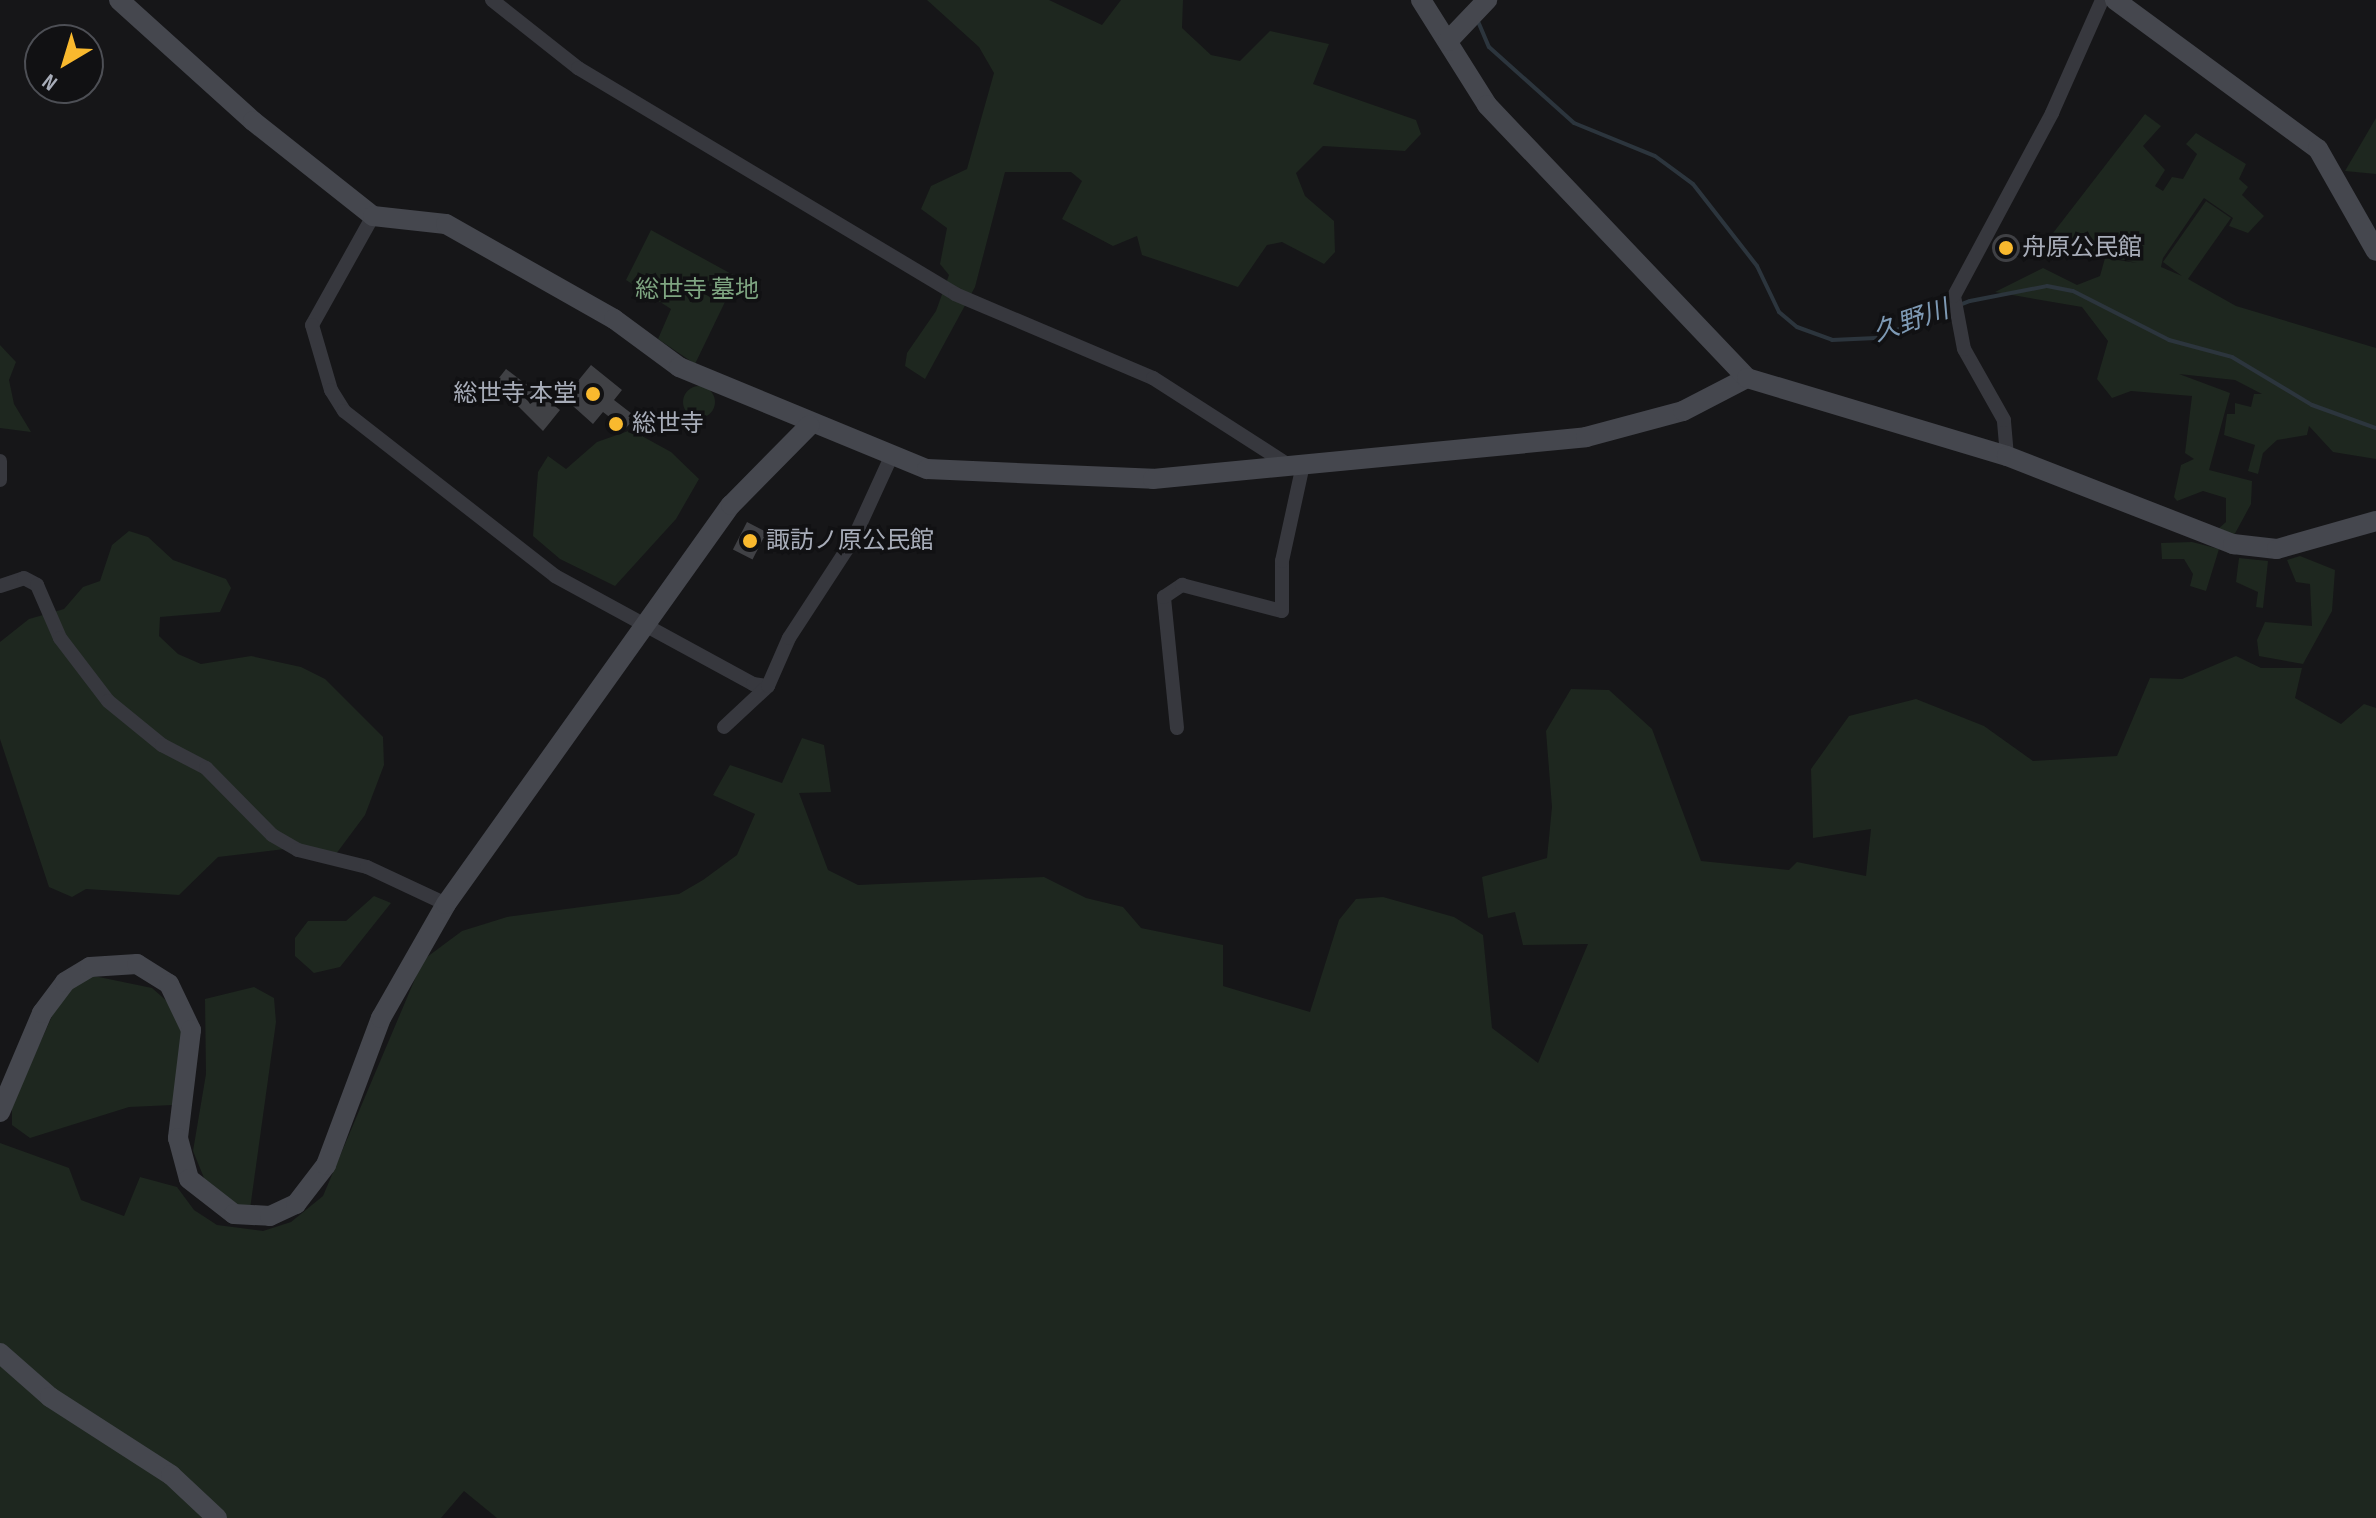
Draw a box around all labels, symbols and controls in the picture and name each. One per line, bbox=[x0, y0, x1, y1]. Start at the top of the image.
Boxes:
north arrow bbox=[24, 24, 104, 104]
text: N bbox=[37, 67, 63, 96]
place label: 舟原公民館 bbox=[2022, 234, 2142, 262]
marker: 舟原公民館 bbox=[1997, 239, 2015, 257]
park label: 総世寺 墓地 bbox=[635, 276, 759, 304]
water label: 久野川 bbox=[1869, 295, 1953, 349]
place label: 総世寺 本堂 bbox=[453, 380, 577, 408]
marker: 総世寺 本堂 bbox=[584, 385, 602, 403]
place label: 総世寺 bbox=[632, 410, 704, 438]
marker: 総世寺 bbox=[607, 415, 625, 433]
place label: 諏訪ノ原公民館 bbox=[766, 527, 934, 555]
marker: 諏訪ノ原公民館 bbox=[741, 532, 759, 550]

